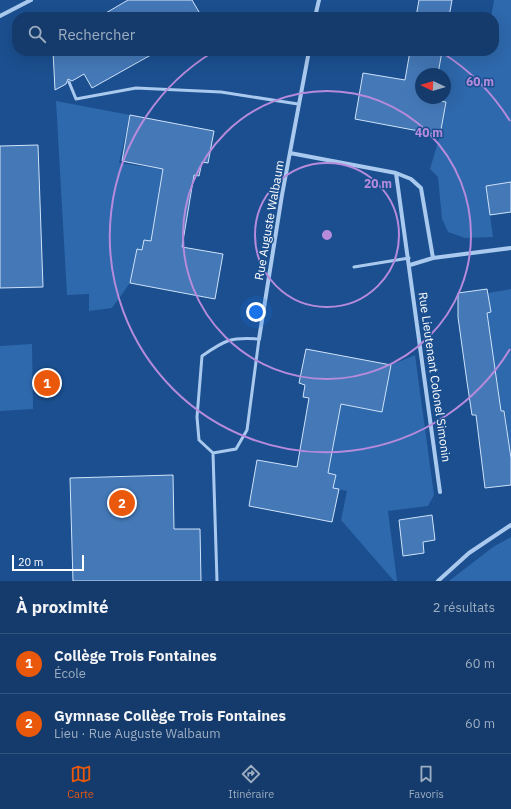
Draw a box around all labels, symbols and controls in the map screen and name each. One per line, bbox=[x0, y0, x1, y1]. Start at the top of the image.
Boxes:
search box bbox=[12, 12, 499, 56]
icon: search bbox=[26, 23, 48, 45]
text: Rechercher bbox=[58, 25, 135, 44]
north arrow bbox=[415, 68, 451, 104]
text: 60 m bbox=[466, 74, 494, 89]
text: 40 m bbox=[415, 125, 443, 140]
street label: Rue Auguste Walbaum bbox=[251, 159, 287, 281]
text: 20 m bbox=[364, 176, 392, 191]
centre of rings bbox=[320, 228, 334, 242]
street label: Rue Lieutenant Colonel Simonin bbox=[416, 291, 454, 463]
your location bbox=[246, 302, 266, 322]
pin: 1 bbox=[34, 368, 60, 398]
pin: 2 bbox=[109, 488, 135, 518]
scale bar bbox=[12, 553, 84, 572]
text: 20 m bbox=[18, 555, 43, 569]
text: À proximité bbox=[16, 596, 109, 618]
text: 2 résultats bbox=[433, 599, 495, 616]
text: Collège Trois Fontaines bbox=[54, 646, 217, 665]
text: 1 bbox=[25, 655, 33, 672]
text: 60 m bbox=[465, 655, 495, 672]
text: École bbox=[54, 665, 86, 682]
text: Gymnase Collège Trois Fontaines bbox=[54, 706, 286, 725]
text: 2 bbox=[25, 715, 33, 732]
text: 60 m bbox=[465, 715, 495, 732]
text: Lieu · Rue Auguste Walbaum bbox=[54, 725, 221, 742]
tab: Carte bbox=[67, 763, 94, 801]
tab: Itinéraire bbox=[228, 763, 274, 801]
tab: Favoris bbox=[409, 763, 444, 801]

